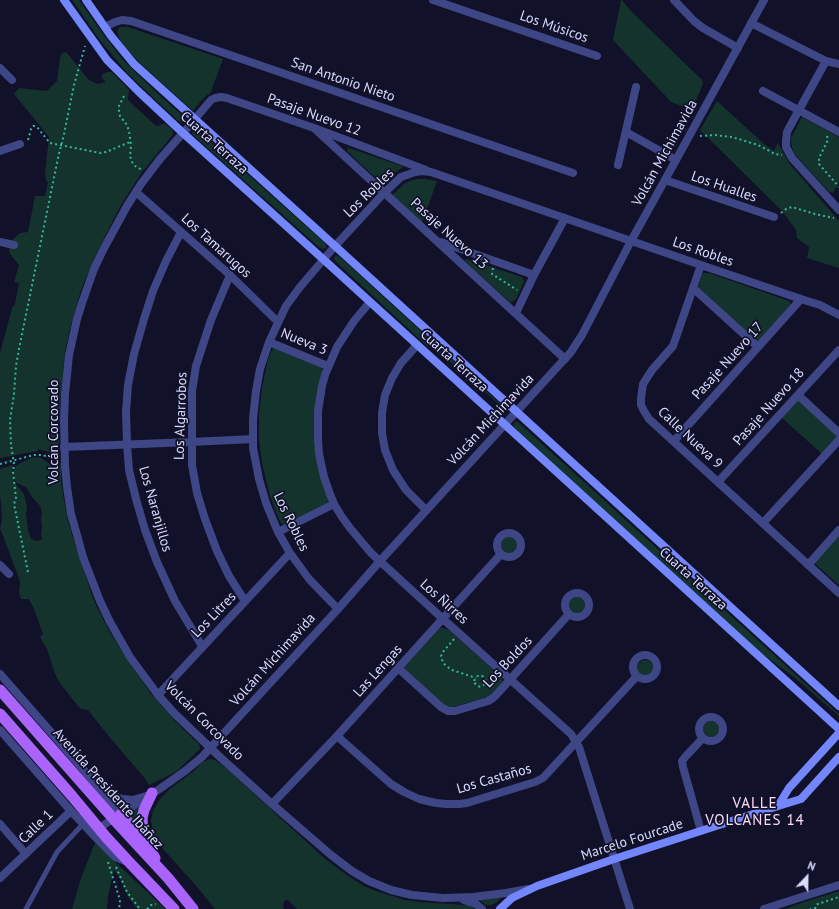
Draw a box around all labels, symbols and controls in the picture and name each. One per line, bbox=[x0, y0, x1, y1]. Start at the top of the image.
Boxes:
street label: Los Músicos bbox=[518, 7, 590, 47]
street label: San Antonio Nieto bbox=[289, 54, 397, 106]
street label: Pasaje Nuevo 12 bbox=[265, 90, 363, 140]
street label: Volcán Michimavida bbox=[629, 97, 701, 209]
street label: Cuarta Terraza bbox=[177, 108, 251, 178]
street label: Los Robles bbox=[340, 165, 398, 221]
street label: Los Hualles bbox=[689, 168, 759, 206]
street label: Pasaje Nuevo 13 bbox=[407, 195, 491, 273]
street label: Los Tamarugos bbox=[178, 210, 254, 282]
street label: Los Robles bbox=[670, 234, 736, 270]
street label: Pasaje Nuevo 17 bbox=[689, 319, 767, 403]
street label: Nueva 3 bbox=[278, 325, 330, 359]
street label: Cuarta Terraza bbox=[417, 326, 491, 396]
street label: Pasaje Nuevo 18 bbox=[730, 365, 808, 449]
street label: Volcán Michimavida bbox=[444, 371, 538, 469]
street label: Los Algarrobos bbox=[171, 372, 191, 460]
street label: Volcán Corcovado bbox=[46, 379, 62, 485]
street label: Calle Nueva 9 bbox=[654, 404, 726, 472]
street label: Los Naranjillos bbox=[135, 464, 175, 554]
street label: Los Robles bbox=[270, 490, 312, 554]
street label: Cuarta Terraza bbox=[656, 544, 730, 614]
street label: Los Ñirres bbox=[416, 576, 472, 628]
street label: Los Litres bbox=[188, 589, 240, 641]
street label: Volcán Michimavida bbox=[227, 610, 319, 710]
street label: Los Boldos bbox=[480, 633, 536, 691]
street label: Las Lengas bbox=[350, 641, 406, 701]
street label: Volcán Corcovado bbox=[161, 678, 247, 764]
street label: Avenida Presidente Ibáñez bbox=[49, 725, 167, 853]
street label: Los Castaños bbox=[455, 760, 533, 798]
district label: VALLE VOLCANES 14 bbox=[705, 795, 805, 830]
street label: Calle 1 bbox=[15, 807, 57, 847]
street label: Marcelo Fourcade bbox=[579, 816, 685, 864]
north arrow bbox=[787, 857, 827, 897]
text: N bbox=[806, 858, 817, 874]

